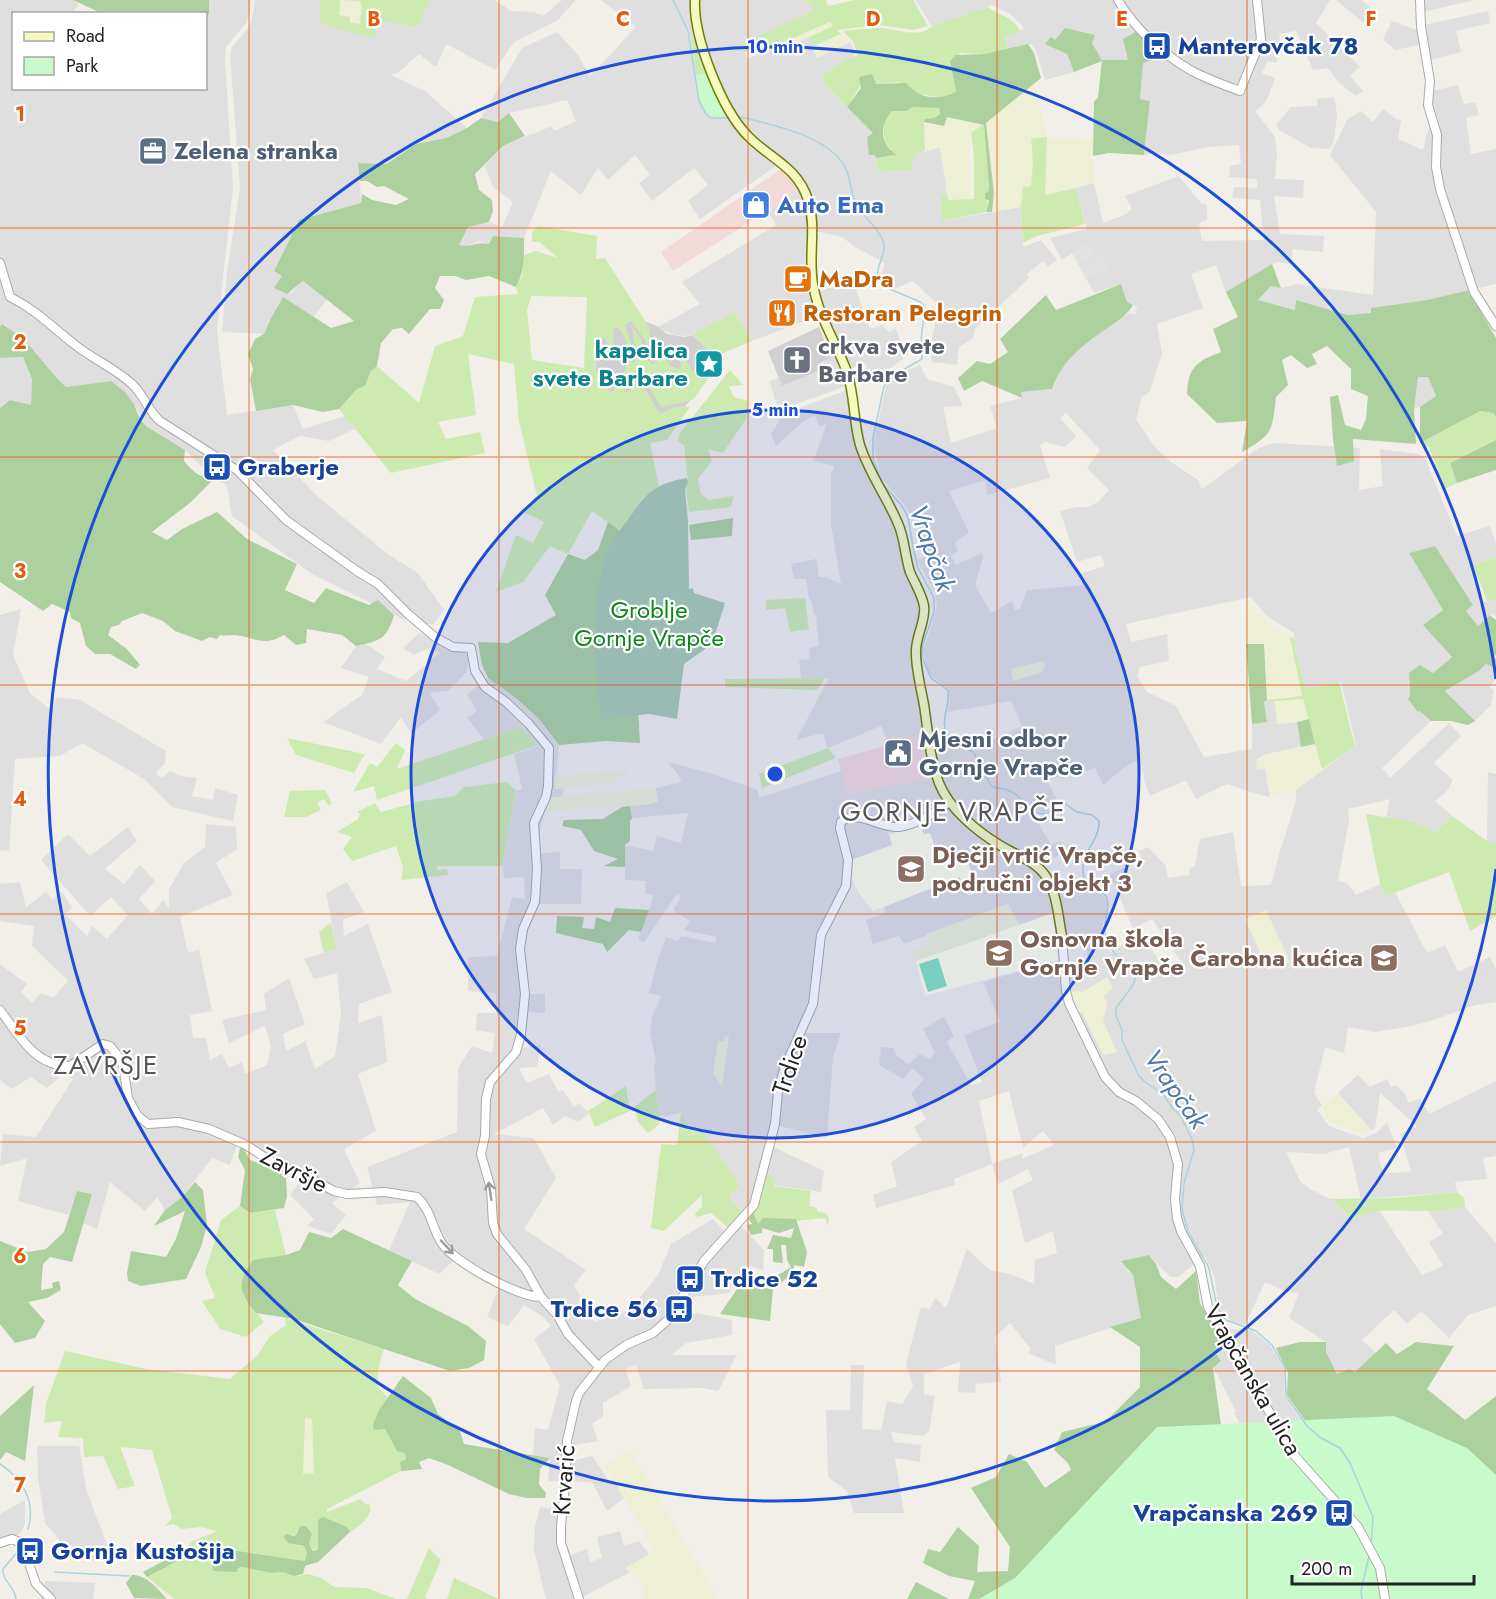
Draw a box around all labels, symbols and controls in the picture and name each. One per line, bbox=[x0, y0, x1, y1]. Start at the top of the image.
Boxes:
text: B bbox=[367, 5, 381, 34]
text: C bbox=[616, 5, 630, 34]
text: D bbox=[866, 5, 880, 34]
text: E bbox=[1116, 5, 1128, 34]
text: F bbox=[1365, 5, 1377, 34]
legend bbox=[12, 12, 207, 90]
text: Road bbox=[66, 23, 105, 49]
place label: Manterovčak 78 bbox=[1178, 28, 1358, 63]
bus stop icon: Manterovčak 78 bbox=[1141, 30, 1173, 62]
text: 10 min bbox=[747, 34, 803, 60]
text: Park bbox=[66, 53, 98, 79]
text: 1 bbox=[15, 100, 25, 129]
place label: Zelena stranka bbox=[174, 133, 338, 168]
office icon: Zelena stranka bbox=[137, 135, 169, 167]
place label: Auto Ema bbox=[776, 187, 884, 222]
shop icon: Auto Ema bbox=[740, 189, 772, 221]
place label: MaDra bbox=[819, 261, 894, 296]
cafe icon: MaDra bbox=[782, 263, 814, 295]
place label: Restoran Pelegrin bbox=[803, 295, 1002, 330]
restaurant icon: Restoran Pelegrin bbox=[766, 297, 798, 329]
text: 2 bbox=[13, 328, 27, 357]
place label: crkva svete Barbare bbox=[818, 328, 945, 391]
place label: kapelica svete Barbare bbox=[533, 332, 688, 395]
church icon: crkva svete Barbare bbox=[781, 344, 813, 376]
place icon: kapelica svete Barbare bbox=[693, 348, 725, 380]
text: 5 min bbox=[751, 397, 799, 423]
place label: Graberje bbox=[238, 449, 339, 484]
bus stop icon: Graberje bbox=[201, 451, 233, 483]
water label: Vrapčak bbox=[899, 499, 965, 598]
text: 3 bbox=[14, 557, 26, 586]
park label: Groblje Gornje Vrapče bbox=[574, 592, 724, 655]
place label: Mjesni odbor Gornje Vrapče bbox=[919, 721, 1083, 784]
public building icon: Mjesni odbor Gornje Vrapče bbox=[882, 737, 914, 769]
centre of rings bbox=[765, 764, 785, 784]
text: 4 bbox=[13, 785, 27, 814]
district label: GORNJE VRAPČE bbox=[840, 792, 1066, 831]
place label: Dječji vrtić Vrapče, područni objekt 3 bbox=[932, 837, 1144, 900]
school or university icon: Dječji vrtić Vrapče, područni objekt 3 bbox=[895, 853, 927, 885]
place label: Osnovna škola Gornje Vrapče bbox=[1020, 921, 1184, 984]
school or university icon: Osnovna škola Gornje Vrapče bbox=[983, 937, 1015, 969]
place label: Čarobna kućica bbox=[1190, 940, 1363, 975]
school or university icon: Čarobna kućica bbox=[1368, 942, 1400, 974]
text: 5 bbox=[14, 1014, 27, 1043]
street label: Trdice bbox=[763, 1030, 816, 1099]
water label: Vrapčak bbox=[1135, 1041, 1218, 1138]
district label: ZAVRŠJE bbox=[53, 1046, 159, 1084]
street label: Završje bbox=[255, 1138, 334, 1201]
one-way arrow bbox=[484, 1182, 495, 1201]
one-way arrow bbox=[440, 1239, 454, 1254]
text: 6 bbox=[13, 1242, 27, 1271]
place label: Trdice 52 bbox=[711, 1261, 818, 1296]
bus stop icon: Trdice 52 bbox=[674, 1263, 706, 1295]
place label: Trdice 56 bbox=[551, 1291, 658, 1326]
bus stop icon: Trdice 56 bbox=[663, 1293, 695, 1325]
street label: Vrapčanska ulica bbox=[1196, 1298, 1311, 1462]
street label: Krvarić bbox=[544, 1444, 583, 1516]
text: 7 bbox=[14, 1471, 27, 1500]
place label: Vrapčanska 269 bbox=[1132, 1495, 1318, 1530]
bus stop icon: Vrapčanska 269 bbox=[1323, 1497, 1355, 1529]
place label: Gornja Kustošija bbox=[51, 1533, 235, 1568]
bus stop icon: Gornja Kustošija bbox=[14, 1535, 46, 1567]
scale bar bbox=[1292, 1548, 1474, 1586]
text: 200 m bbox=[1301, 1556, 1352, 1582]

